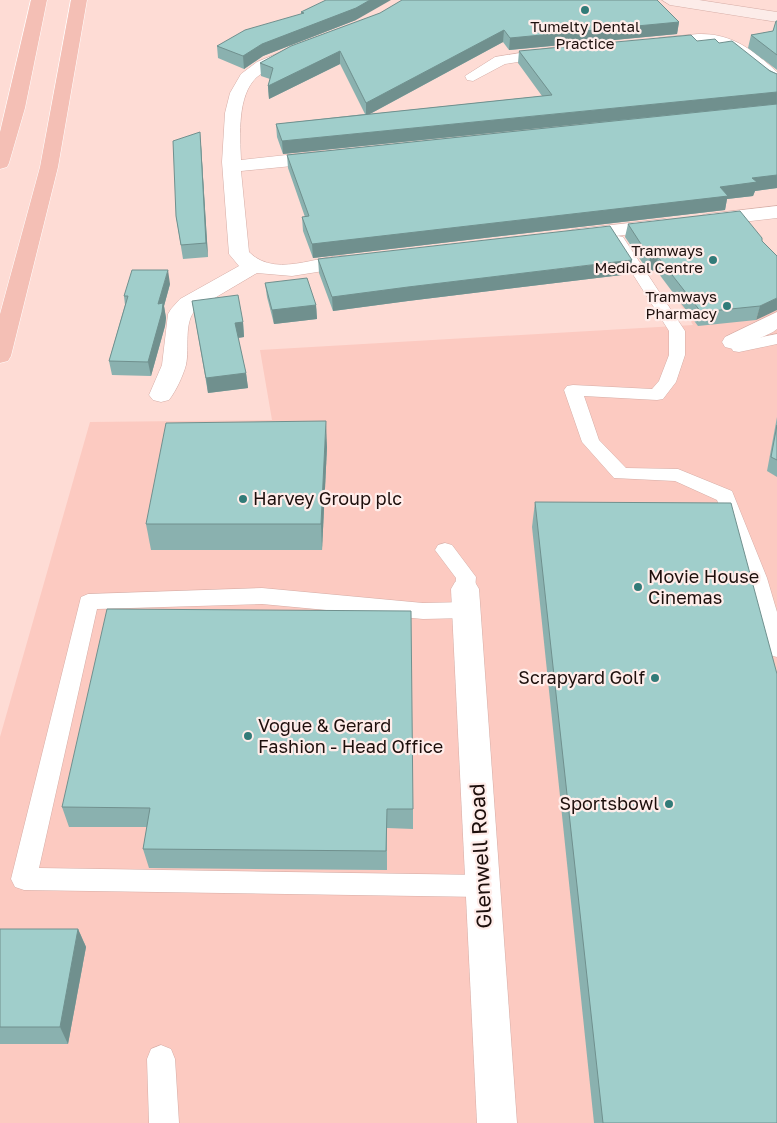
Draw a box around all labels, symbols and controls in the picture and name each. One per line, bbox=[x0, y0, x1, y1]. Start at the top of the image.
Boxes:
marker: Tumelty Dental Practice bbox=[579, 4, 591, 16]
place label: Tumelty Dental Practice bbox=[530, 17, 640, 52]
place label: Tramways Medical Centre bbox=[595, 241, 703, 276]
marker: Tramways Medical Centre bbox=[707, 254, 719, 266]
place label: Tramways Pharmacy bbox=[645, 287, 718, 322]
marker: Tramways Pharmacy bbox=[721, 300, 733, 312]
place label: Harvey Group plc bbox=[253, 487, 402, 509]
marker: Harvey Group plc bbox=[237, 493, 249, 505]
place label: Movie House Cinemas bbox=[648, 565, 759, 608]
marker: Movie House Cinemas bbox=[632, 581, 644, 593]
place label: Scrapyard Golf bbox=[518, 666, 645, 688]
marker: Scrapyard Golf bbox=[649, 672, 661, 684]
place label: Vogue & Gerard Fashion - Head Office bbox=[258, 714, 443, 757]
marker: Vogue & Gerard Fashion - Head Office bbox=[242, 730, 254, 742]
street label: Glenwell Road bbox=[463, 783, 497, 929]
place label: Sportsbowl bbox=[559, 792, 659, 814]
marker: Sportsbowl bbox=[663, 798, 675, 810]

